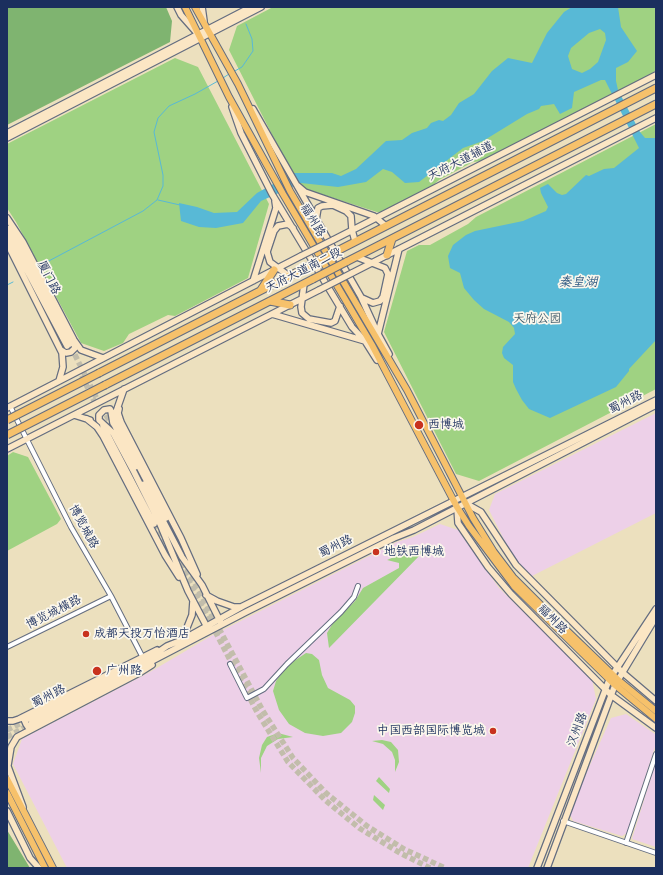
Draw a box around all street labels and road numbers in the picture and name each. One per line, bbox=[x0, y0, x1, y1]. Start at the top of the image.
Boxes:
street label: 天府大道辅道 bbox=[426, 139, 496, 185]
street label: 福州路 bbox=[297, 202, 327, 240]
street label: 天府大道南二段 bbox=[263, 246, 345, 296]
street label: 厦门路 bbox=[33, 259, 63, 297]
street label: 蜀州路 bbox=[607, 388, 645, 418]
street label: 博览城路 bbox=[65, 503, 101, 551]
street label: 蜀州路 bbox=[317, 533, 355, 561]
street label: 博览城横路 bbox=[24, 593, 84, 633]
street label: 福州路 bbox=[534, 602, 570, 638]
street label: 蜀州路 bbox=[30, 682, 68, 712]
street label: 汉州路 bbox=[565, 711, 591, 749]

